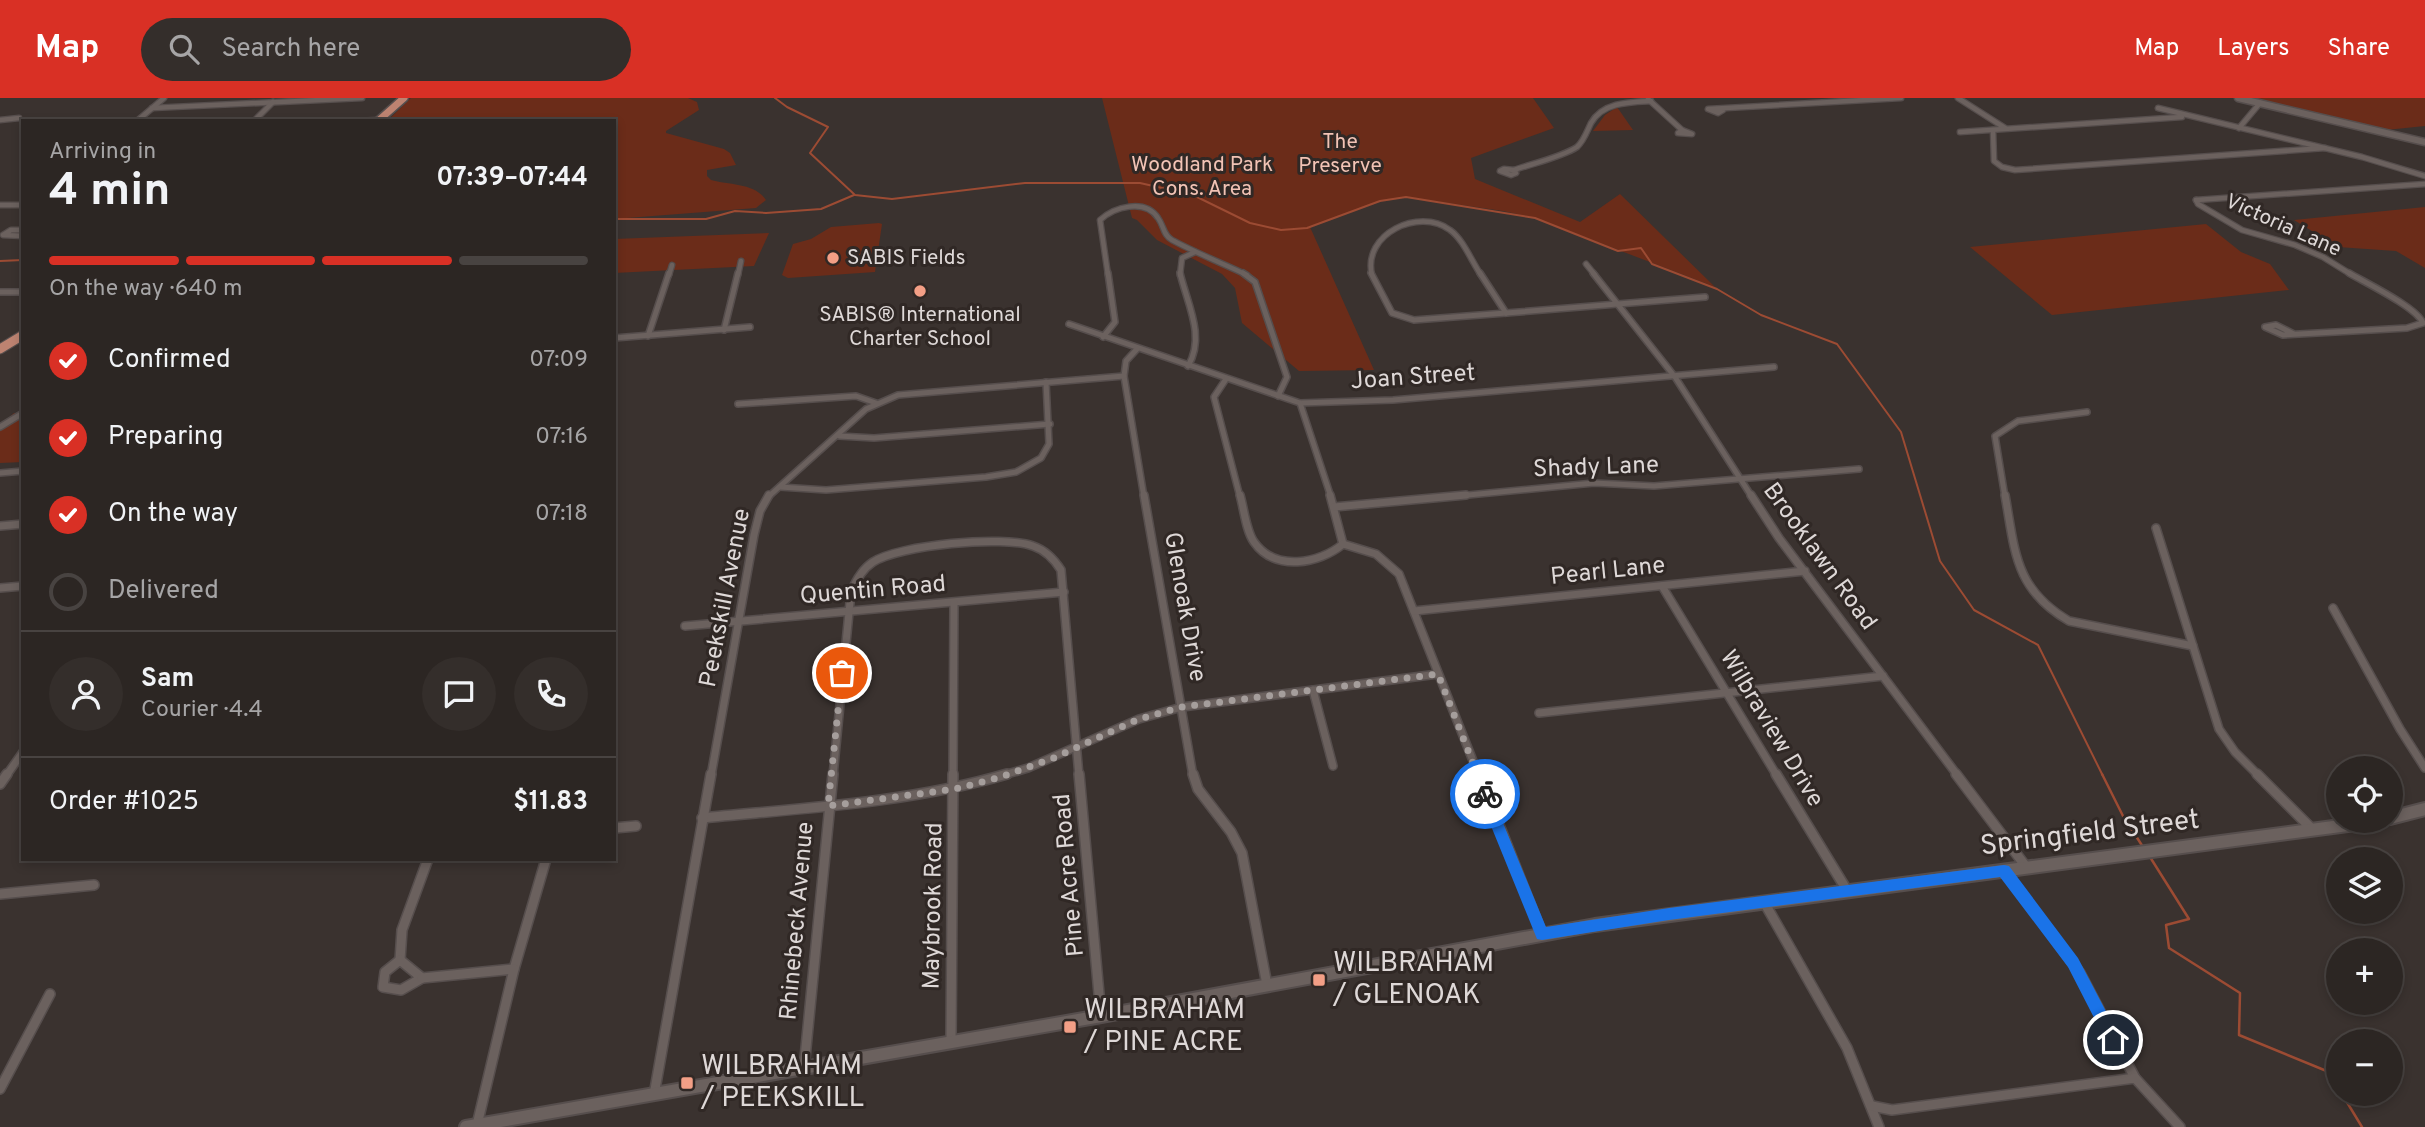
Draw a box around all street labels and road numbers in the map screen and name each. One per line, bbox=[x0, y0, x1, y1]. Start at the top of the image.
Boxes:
street label: Victoria Lane bbox=[2221, 188, 2345, 264]
street label: Joan Street bbox=[1350, 359, 1476, 397]
street label: Shady Lane bbox=[1533, 451, 1659, 485]
street label: Brooklawn Road bbox=[1755, 477, 1883, 637]
street label: Peekskill Avenue bbox=[694, 506, 758, 690]
street label: Glenoak Drive bbox=[1156, 530, 1212, 684]
street label: Pearl Lane bbox=[1549, 551, 1667, 593]
street label: Quentin Road bbox=[799, 570, 947, 612]
street label: Wilbraview Drive bbox=[1712, 645, 1830, 813]
street label: Pine Acre Road bbox=[1048, 792, 1092, 958]
street label: Springfield Street bbox=[1978, 803, 2202, 865]
street label: Rhinebeck Avenue bbox=[774, 820, 822, 1022]
street label: Maybrook Road bbox=[918, 822, 950, 990]

